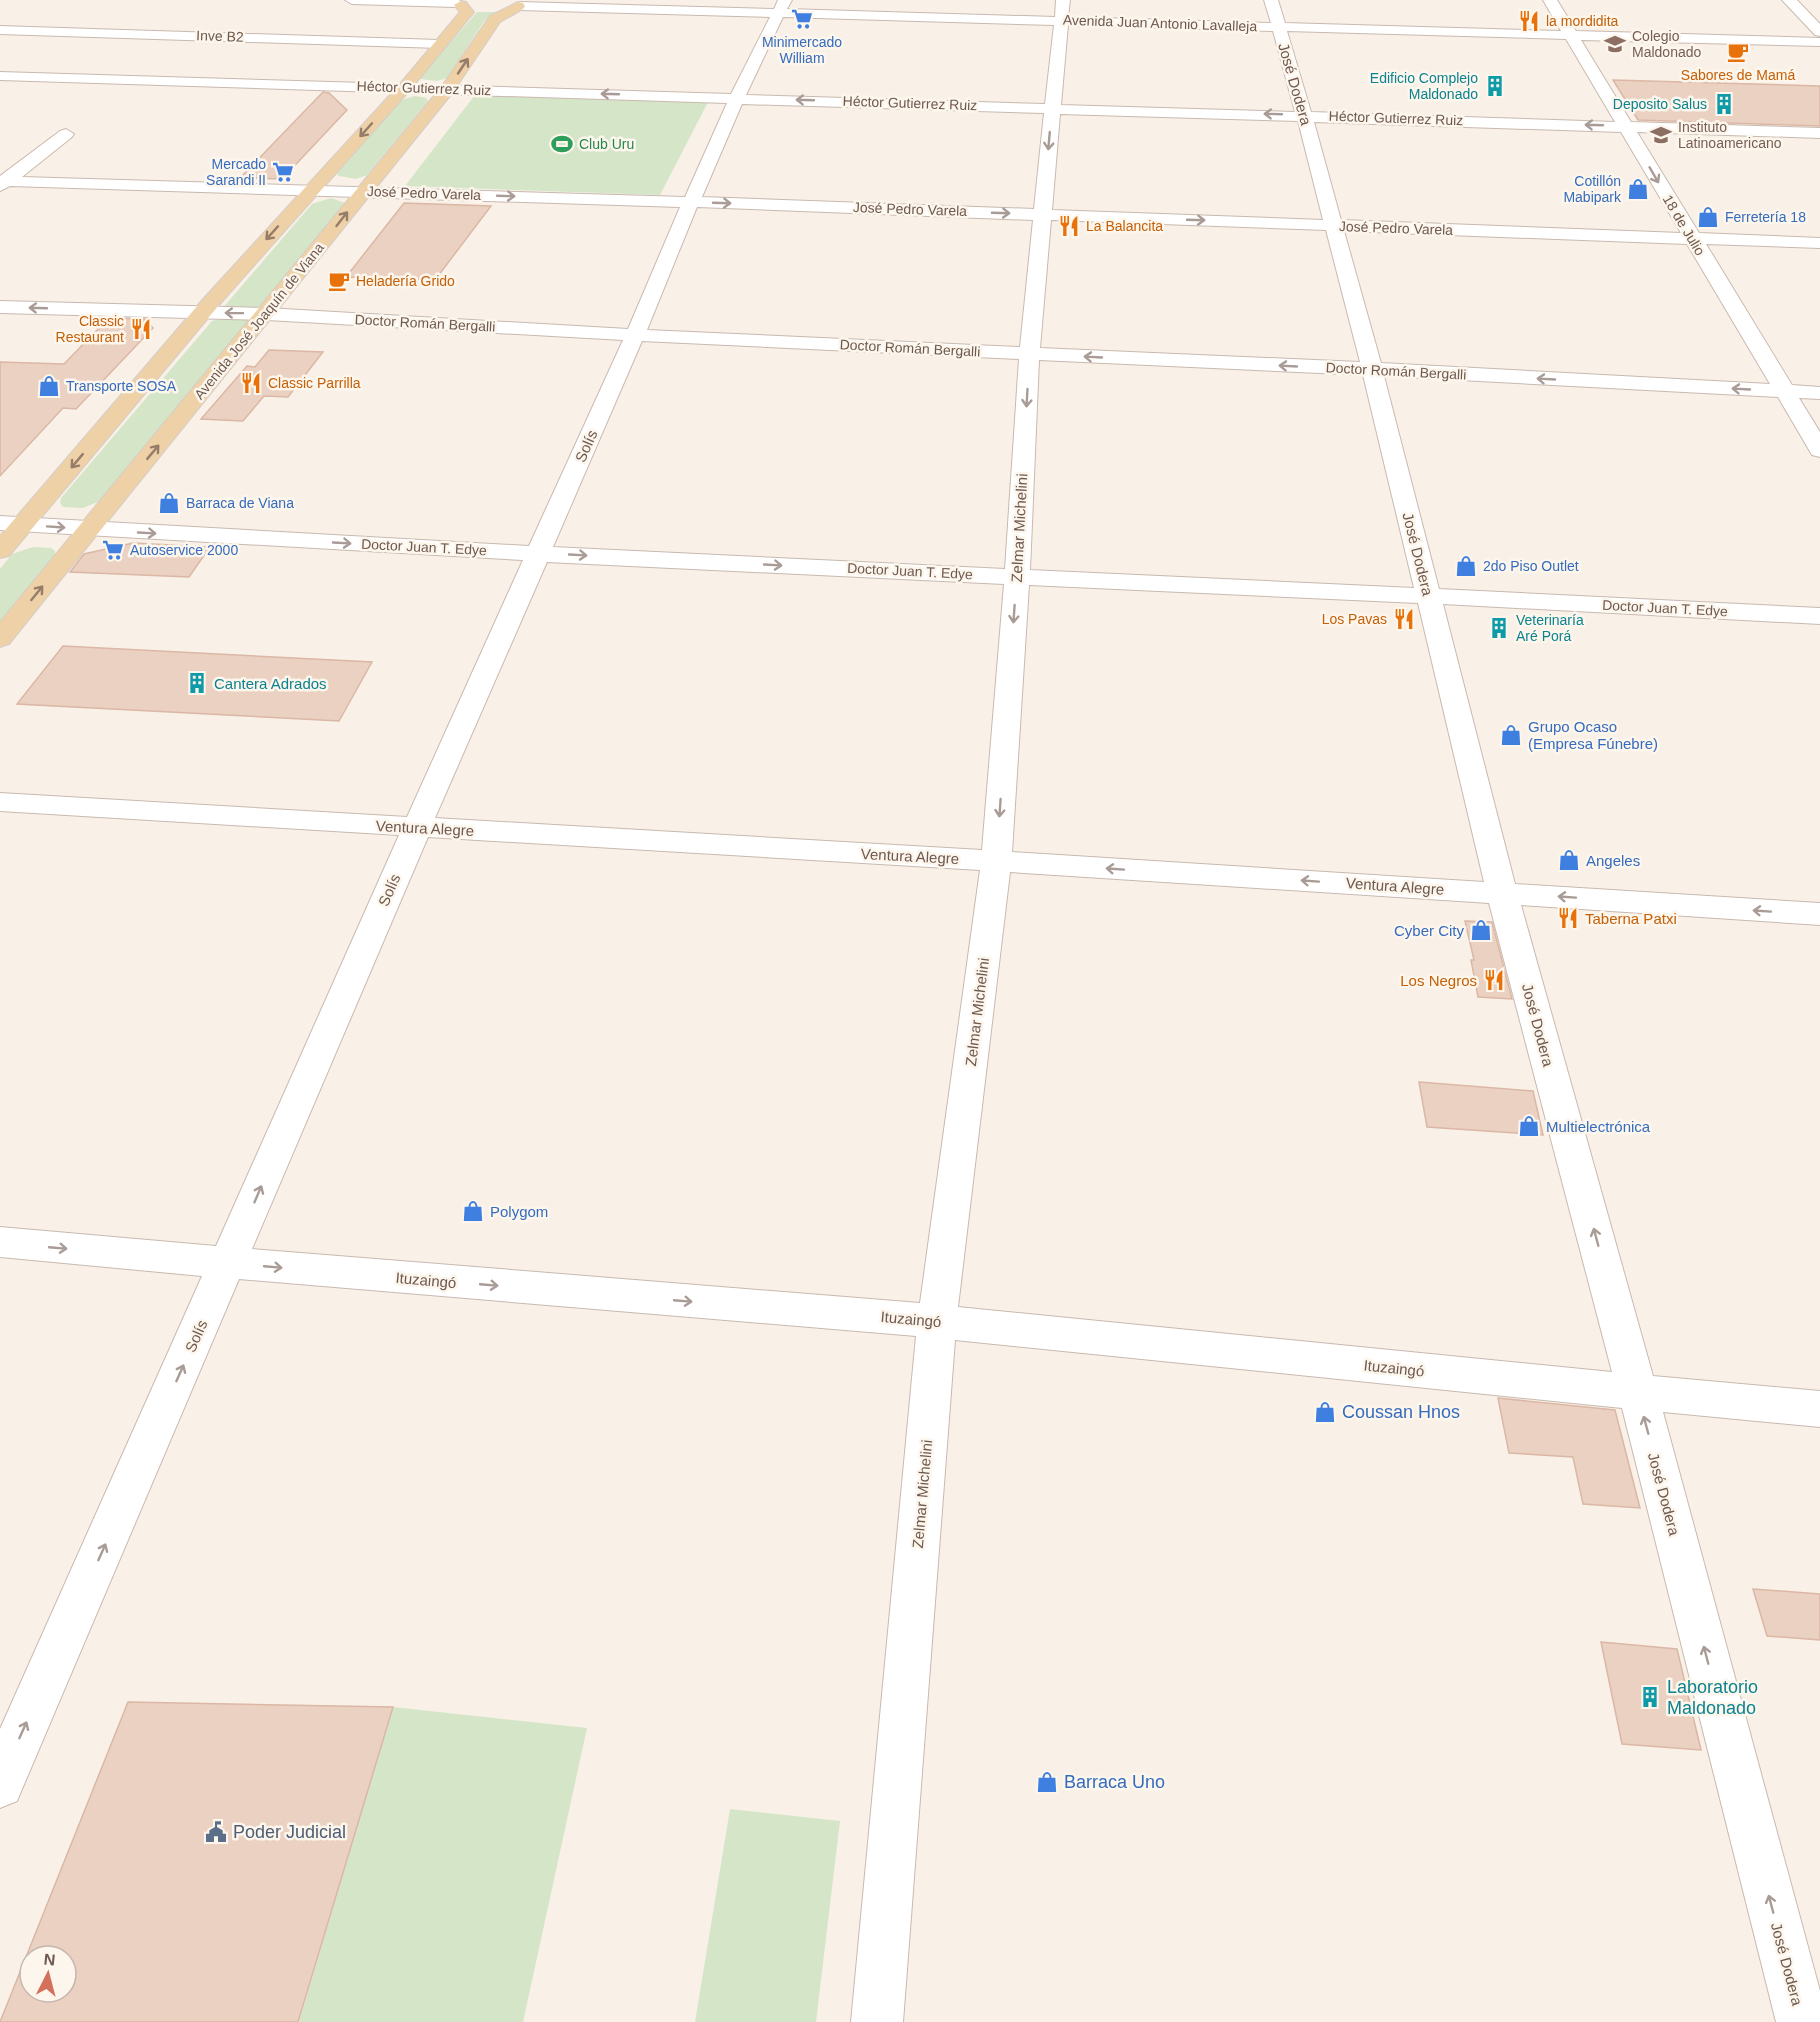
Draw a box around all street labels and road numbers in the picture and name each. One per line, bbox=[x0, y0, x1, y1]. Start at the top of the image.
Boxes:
street label: Avenida Juan Antonio Lavalleja bbox=[1063, 12, 1258, 34]
street label: Inve B2 bbox=[196, 27, 244, 45]
street label: José Dodera bbox=[1275, 41, 1315, 128]
street label: Héctor Gutierrez Ruiz bbox=[356, 78, 492, 98]
street label: Héctor Gutierrez Ruiz bbox=[842, 93, 978, 113]
street label: Héctor Gutierrez Ruiz bbox=[1328, 108, 1464, 128]
street label: José Pedro Varela bbox=[367, 183, 482, 203]
street label: 18 de Julio bbox=[1660, 192, 1708, 258]
street label: José Pedro Varela bbox=[853, 199, 968, 219]
street label: José Pedro Varela bbox=[1339, 218, 1454, 238]
street label: Avenida José Joaquín de Viana bbox=[191, 239, 327, 402]
street label: Doctor Román Bergalli bbox=[354, 311, 496, 335]
street label: Doctor Román Bergalli bbox=[839, 336, 981, 360]
street label: Doctor Román Bergalli bbox=[1325, 359, 1467, 383]
street label: Solís bbox=[571, 427, 601, 465]
street label: Zelmar Michelini bbox=[1008, 473, 1030, 583]
street label: José Dodera bbox=[1399, 511, 1437, 598]
street label: Doctor Juan T. Edye bbox=[361, 536, 487, 558]
street label: Doctor Juan T. Edye bbox=[847, 560, 973, 582]
street label: Doctor Juan T. Edye bbox=[1602, 597, 1728, 619]
street label: Ventura Alegre bbox=[375, 817, 475, 839]
street label: Ventura Alegre bbox=[860, 845, 960, 867]
street label: Solís bbox=[375, 871, 403, 909]
street label: Ventura Alegre bbox=[1345, 874, 1445, 898]
street label: Zelmar Michelini bbox=[962, 957, 992, 1067]
street label: José Dodera bbox=[1519, 982, 1557, 1069]
street label: Ituzaingó bbox=[395, 1269, 457, 1291]
street label: Ituzaingó bbox=[880, 1308, 942, 1330]
street label: Solís bbox=[181, 1317, 211, 1355]
street label: Ituzaingó bbox=[1363, 1356, 1425, 1380]
street label: Zelmar Michelini bbox=[909, 1439, 935, 1549]
street label: José Dodera bbox=[1645, 1451, 1683, 1538]
street label: José Dodera bbox=[1768, 1921, 1806, 2008]

